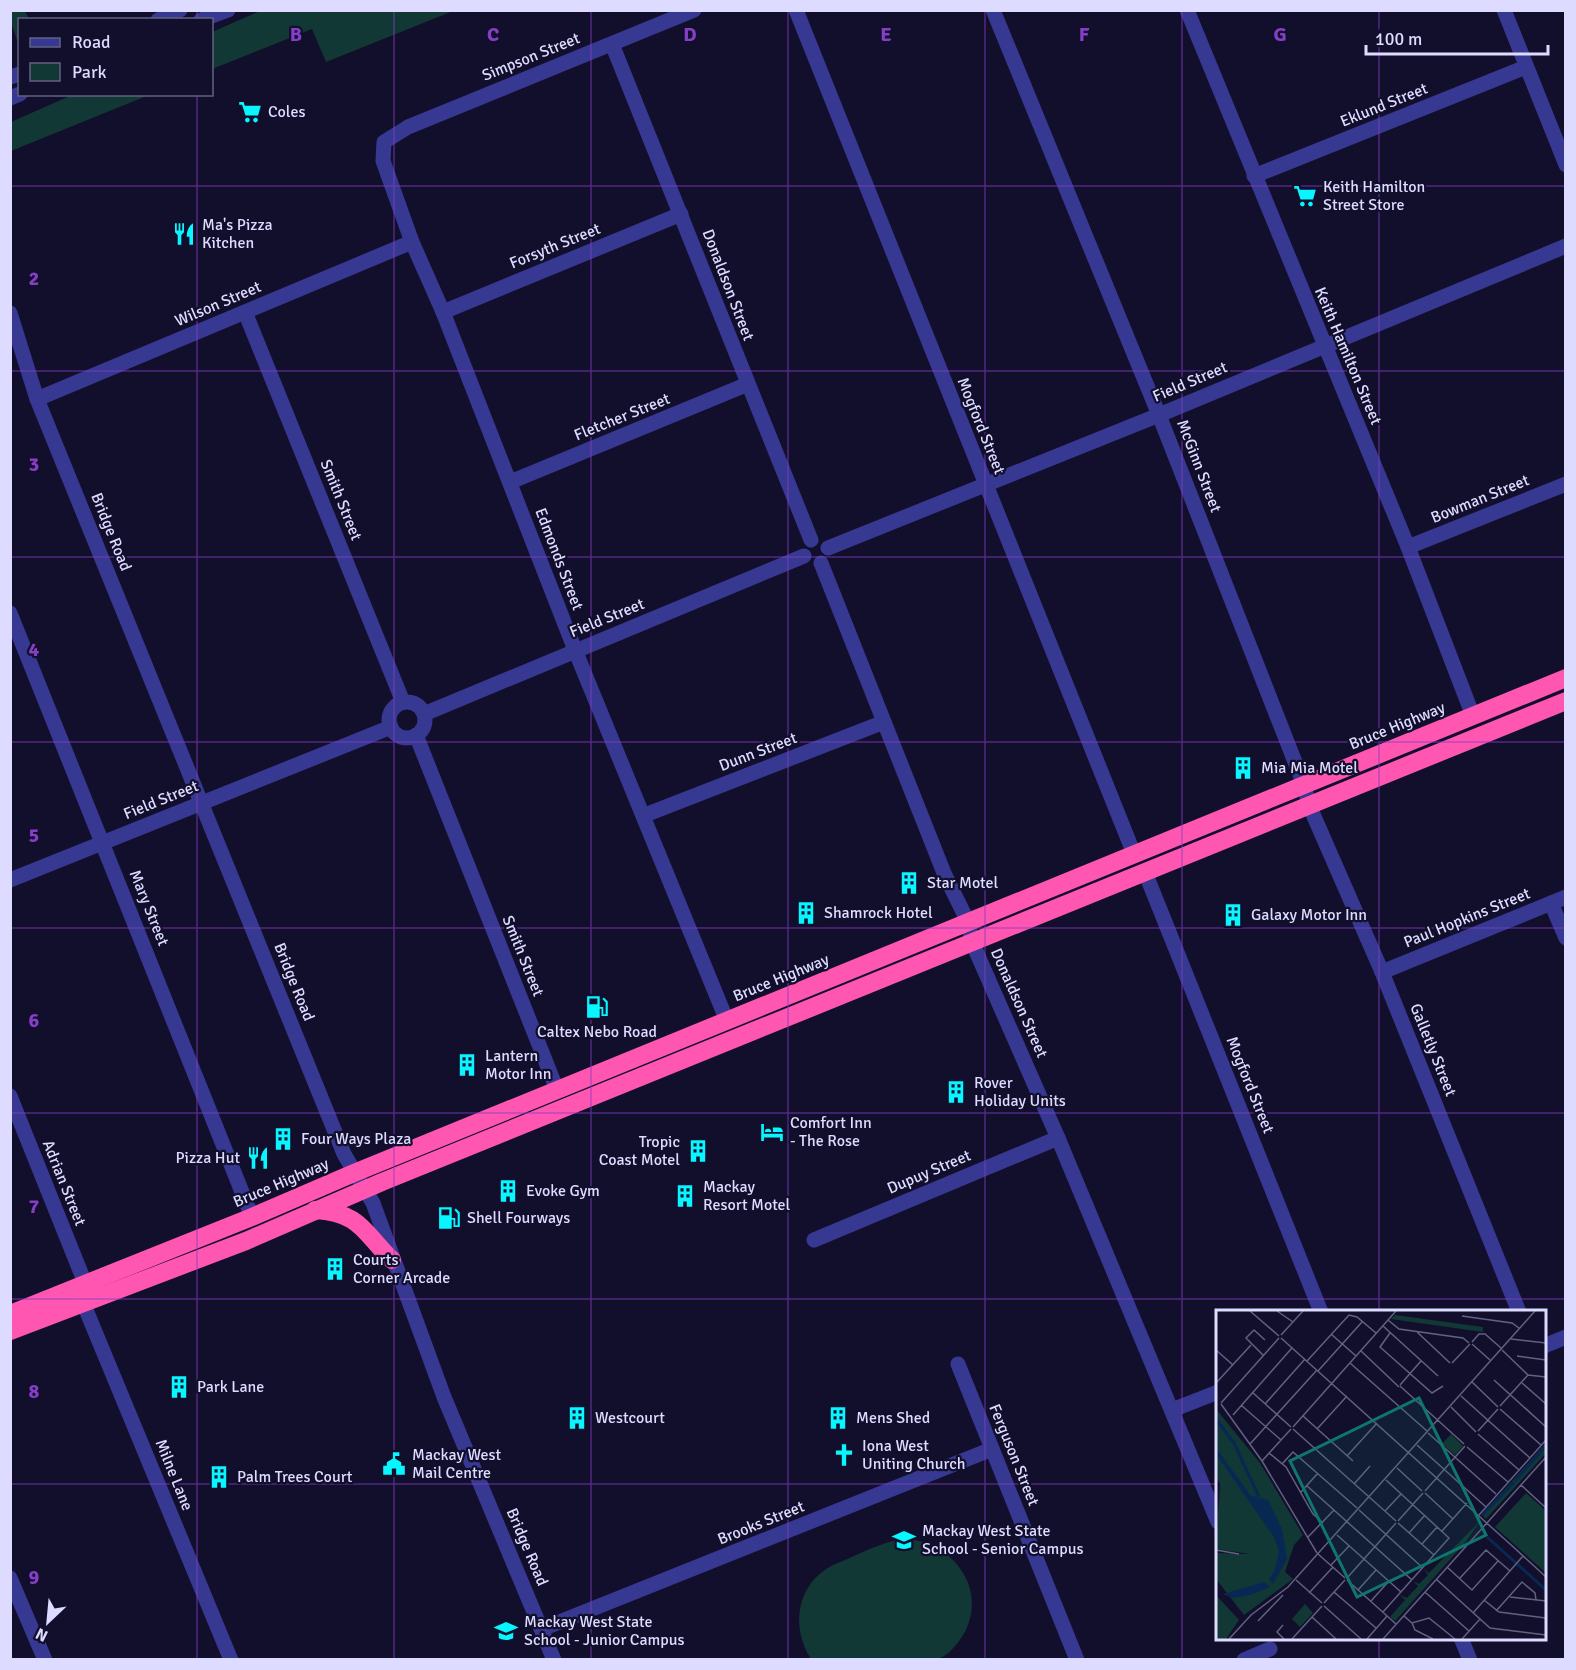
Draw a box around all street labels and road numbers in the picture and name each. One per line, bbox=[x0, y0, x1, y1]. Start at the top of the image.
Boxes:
street label: Simpson Street bbox=[479, 28, 583, 86]
street label: Eklund Street bbox=[1337, 78, 1431, 132]
street label: Forsyth Street bbox=[507, 219, 604, 273]
street label: Donaldson Street bbox=[698, 226, 759, 344]
street label: Wilson Street bbox=[172, 277, 265, 331]
street label: Keith Hamilton Street bbox=[1310, 284, 1386, 428]
street label: Field Street bbox=[1150, 357, 1231, 407]
street label: Mogford Street bbox=[953, 375, 1010, 478]
street label: Fletcher Street bbox=[571, 389, 673, 445]
street label: McGinn Street bbox=[1172, 417, 1226, 516]
street label: Smith Street bbox=[316, 457, 366, 544]
street label: Bowman Street bbox=[1428, 470, 1532, 528]
street label: Bridge Road bbox=[86, 490, 136, 574]
street label: Edmonds Street bbox=[530, 505, 588, 613]
street label: Field Street bbox=[567, 594, 648, 642]
street label: Bruce Highway bbox=[1346, 697, 1448, 754]
street label: Dunn Street bbox=[716, 728, 800, 776]
street label: Field Street bbox=[121, 776, 202, 824]
street label: Mary Street bbox=[125, 867, 173, 949]
street label: Paul Hopkins Street bbox=[1401, 883, 1534, 952]
street label: Smith Street bbox=[498, 913, 548, 1000]
street label: Bridge Road bbox=[269, 940, 319, 1024]
street label: Donaldson Street bbox=[986, 945, 1052, 1061]
street label: Bruce Highway bbox=[730, 949, 832, 1006]
street label: Galletly Street bbox=[1405, 1001, 1461, 1100]
street label: Mogford Street bbox=[1222, 1034, 1279, 1137]
street label: Adrian Street bbox=[38, 1137, 90, 1229]
street label: Dupuy Street bbox=[884, 1145, 974, 1199]
street label: Bruce Highway bbox=[230, 1154, 332, 1212]
street label: Ferguson Street bbox=[984, 1401, 1044, 1509]
street label: Milne Lane bbox=[151, 1436, 197, 1514]
street label: Brooks Street bbox=[715, 1496, 808, 1549]
street label: Bridge Road bbox=[502, 1505, 552, 1589]

